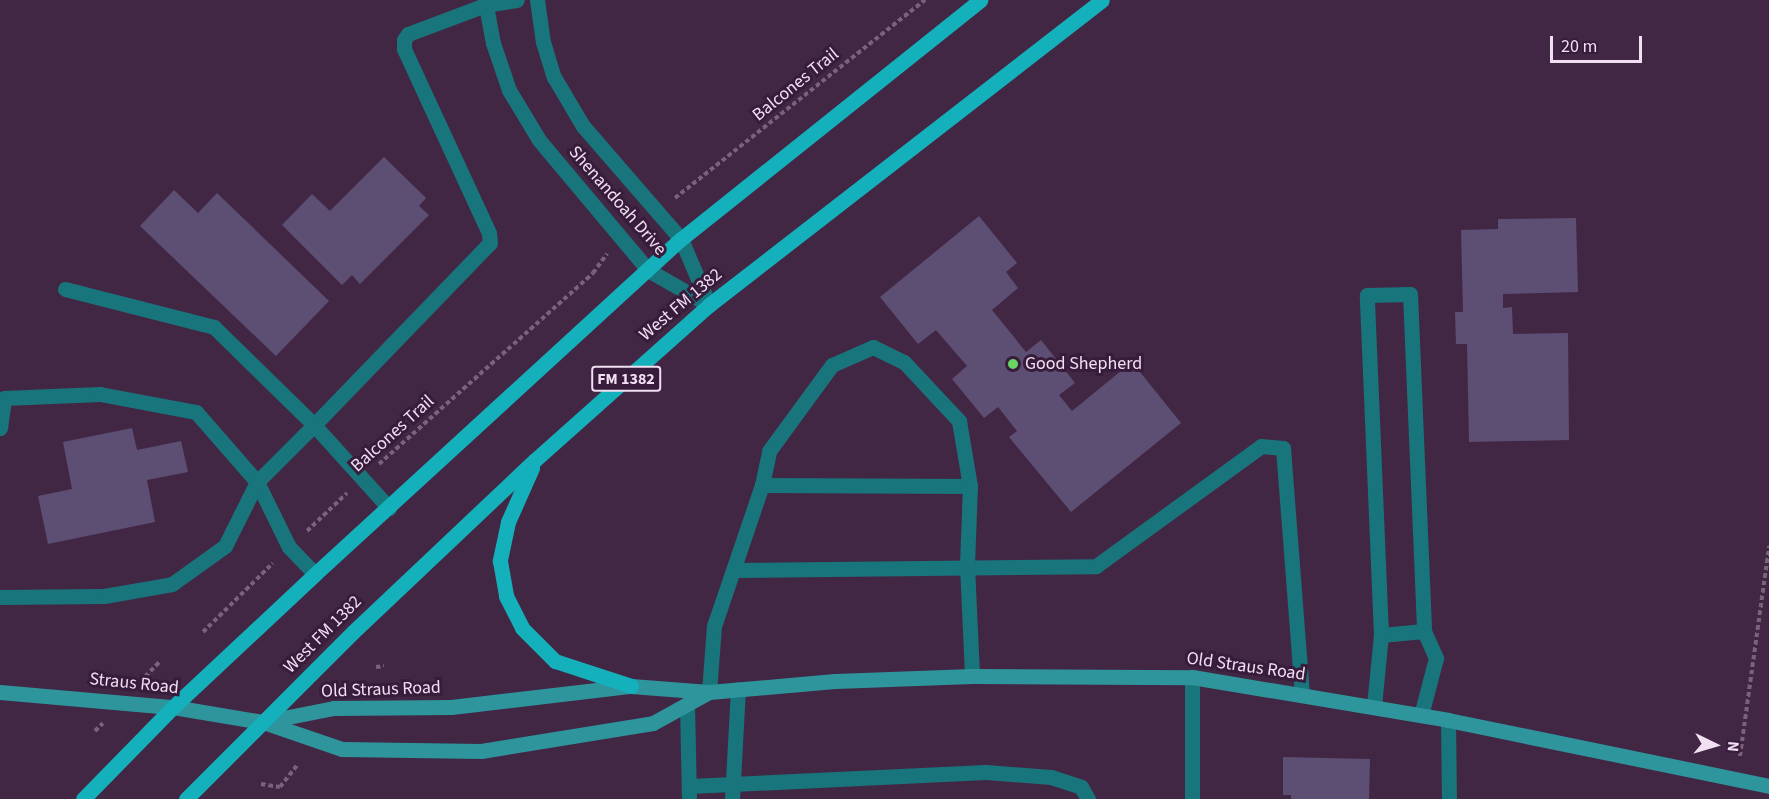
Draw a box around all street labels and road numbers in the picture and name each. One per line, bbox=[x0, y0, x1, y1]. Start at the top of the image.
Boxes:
street label: Balcones Trail bbox=[749, 44, 843, 126]
street label: Shenandoah Drive bbox=[564, 142, 670, 260]
street label: West FM 1382 bbox=[635, 264, 727, 346]
road number: FM 1382 bbox=[590, 366, 662, 392]
street label: Balcones Trail bbox=[347, 391, 439, 477]
street label: West FM 1382 bbox=[280, 592, 366, 678]
street label: Old Straus Road bbox=[1185, 648, 1307, 686]
street label: Straus Road bbox=[88, 669, 180, 699]
street label: Old Straus Road bbox=[321, 677, 441, 703]

